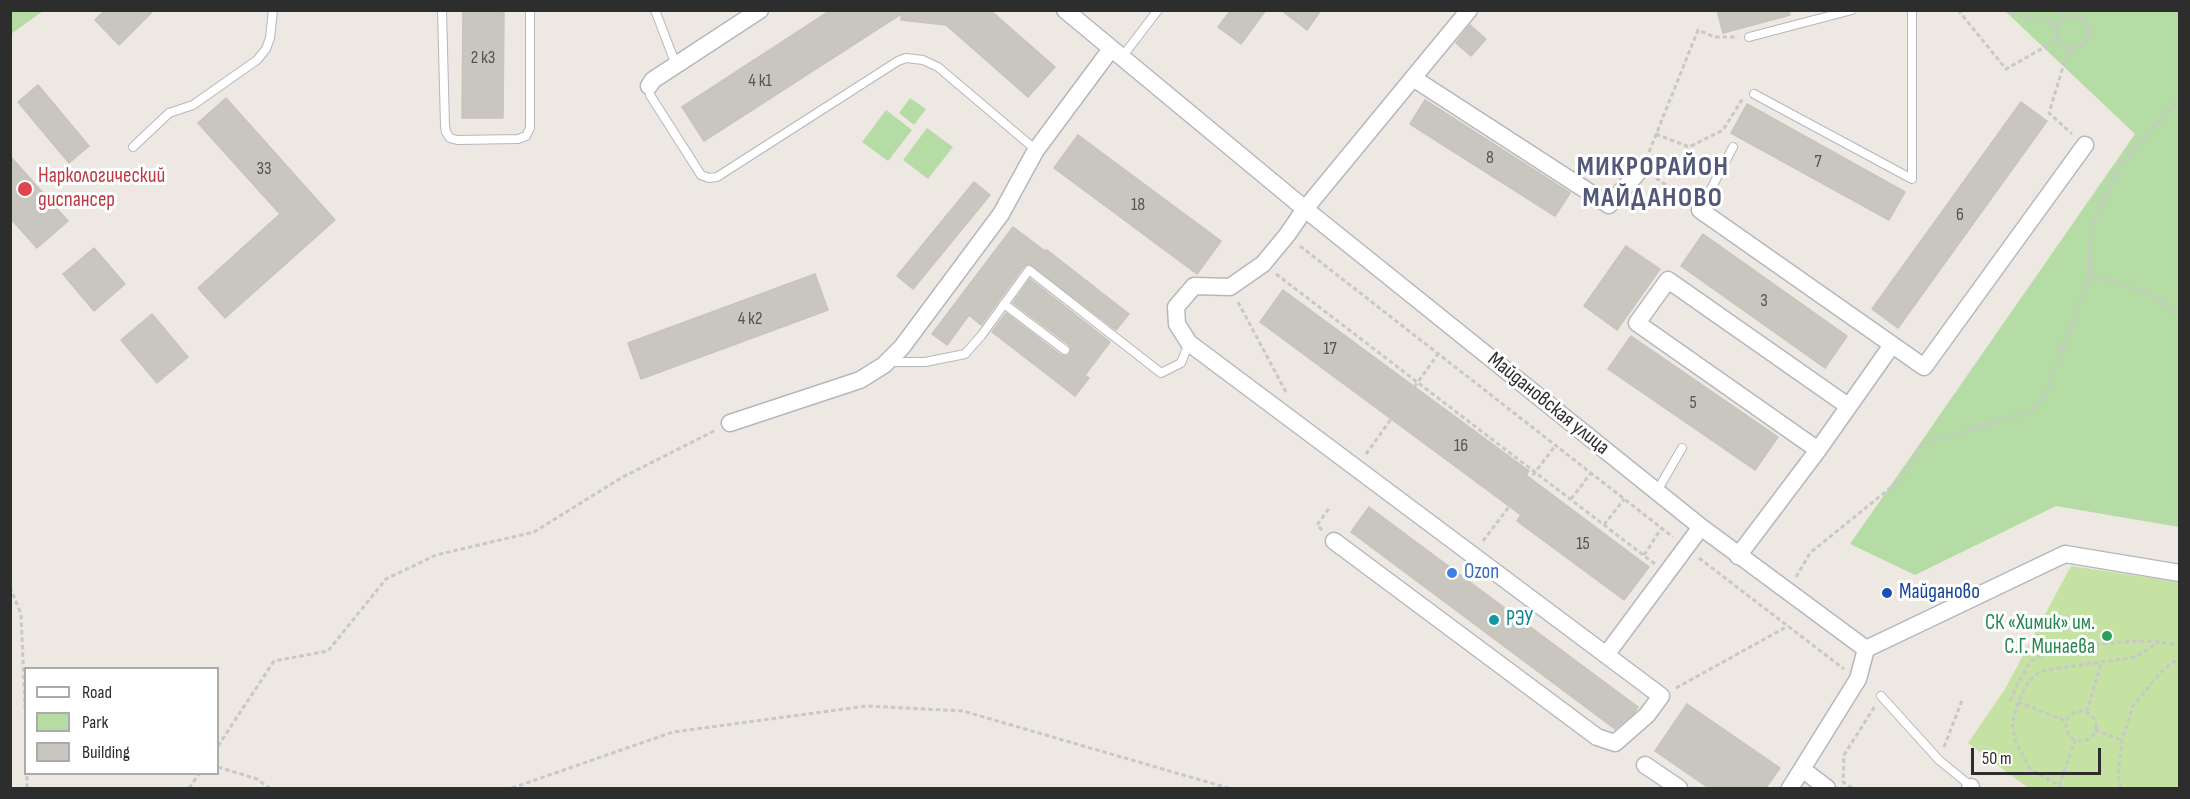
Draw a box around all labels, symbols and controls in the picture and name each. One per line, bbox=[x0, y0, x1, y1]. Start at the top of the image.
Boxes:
house number: 2 к3 bbox=[471, 47, 495, 69]
house number: 4 к1 bbox=[748, 70, 772, 92]
house number: 8 bbox=[1486, 147, 1494, 169]
house number: 7 bbox=[1814, 151, 1822, 173]
district label: МИКРОРАЙОН МАЙДАНОВО bbox=[1577, 152, 1729, 215]
house number: 33 bbox=[256, 158, 272, 180]
place label: Наркологический диспансер bbox=[38, 164, 165, 214]
marker: Наркологический диспансер bbox=[16, 180, 34, 198]
house number: 18 bbox=[1131, 194, 1145, 216]
house number: 6 bbox=[1956, 204, 1964, 226]
house number: 3 bbox=[1760, 290, 1768, 312]
house number: 4 к2 bbox=[738, 308, 762, 330]
house number: 17 bbox=[1323, 338, 1337, 360]
street label: Майдановская улица bbox=[1482, 347, 1614, 461]
house number: 5 bbox=[1689, 392, 1697, 414]
house number: 16 bbox=[1454, 435, 1468, 457]
house number: 15 bbox=[1576, 533, 1590, 555]
place label: Ozon bbox=[1464, 560, 1499, 586]
marker: Ozon bbox=[1445, 566, 1459, 580]
place label: Майданово bbox=[1899, 580, 1980, 606]
marker: Майданово bbox=[1880, 586, 1894, 600]
place label: РЭУ bbox=[1506, 607, 1533, 633]
place label: СК «Химик» им. С.Г. Минаева bbox=[1985, 611, 2095, 661]
marker: РЭУ bbox=[1487, 613, 1501, 627]
marker: СК «Химик» им. С.Г. Минаева bbox=[2100, 629, 2114, 643]
legend bbox=[24, 667, 219, 775]
text: Road bbox=[82, 682, 112, 703]
text: Park bbox=[82, 712, 108, 733]
scale bar bbox=[1974, 736, 2104, 774]
text: Building bbox=[82, 742, 130, 763]
text: 50 m bbox=[1982, 748, 2012, 769]

